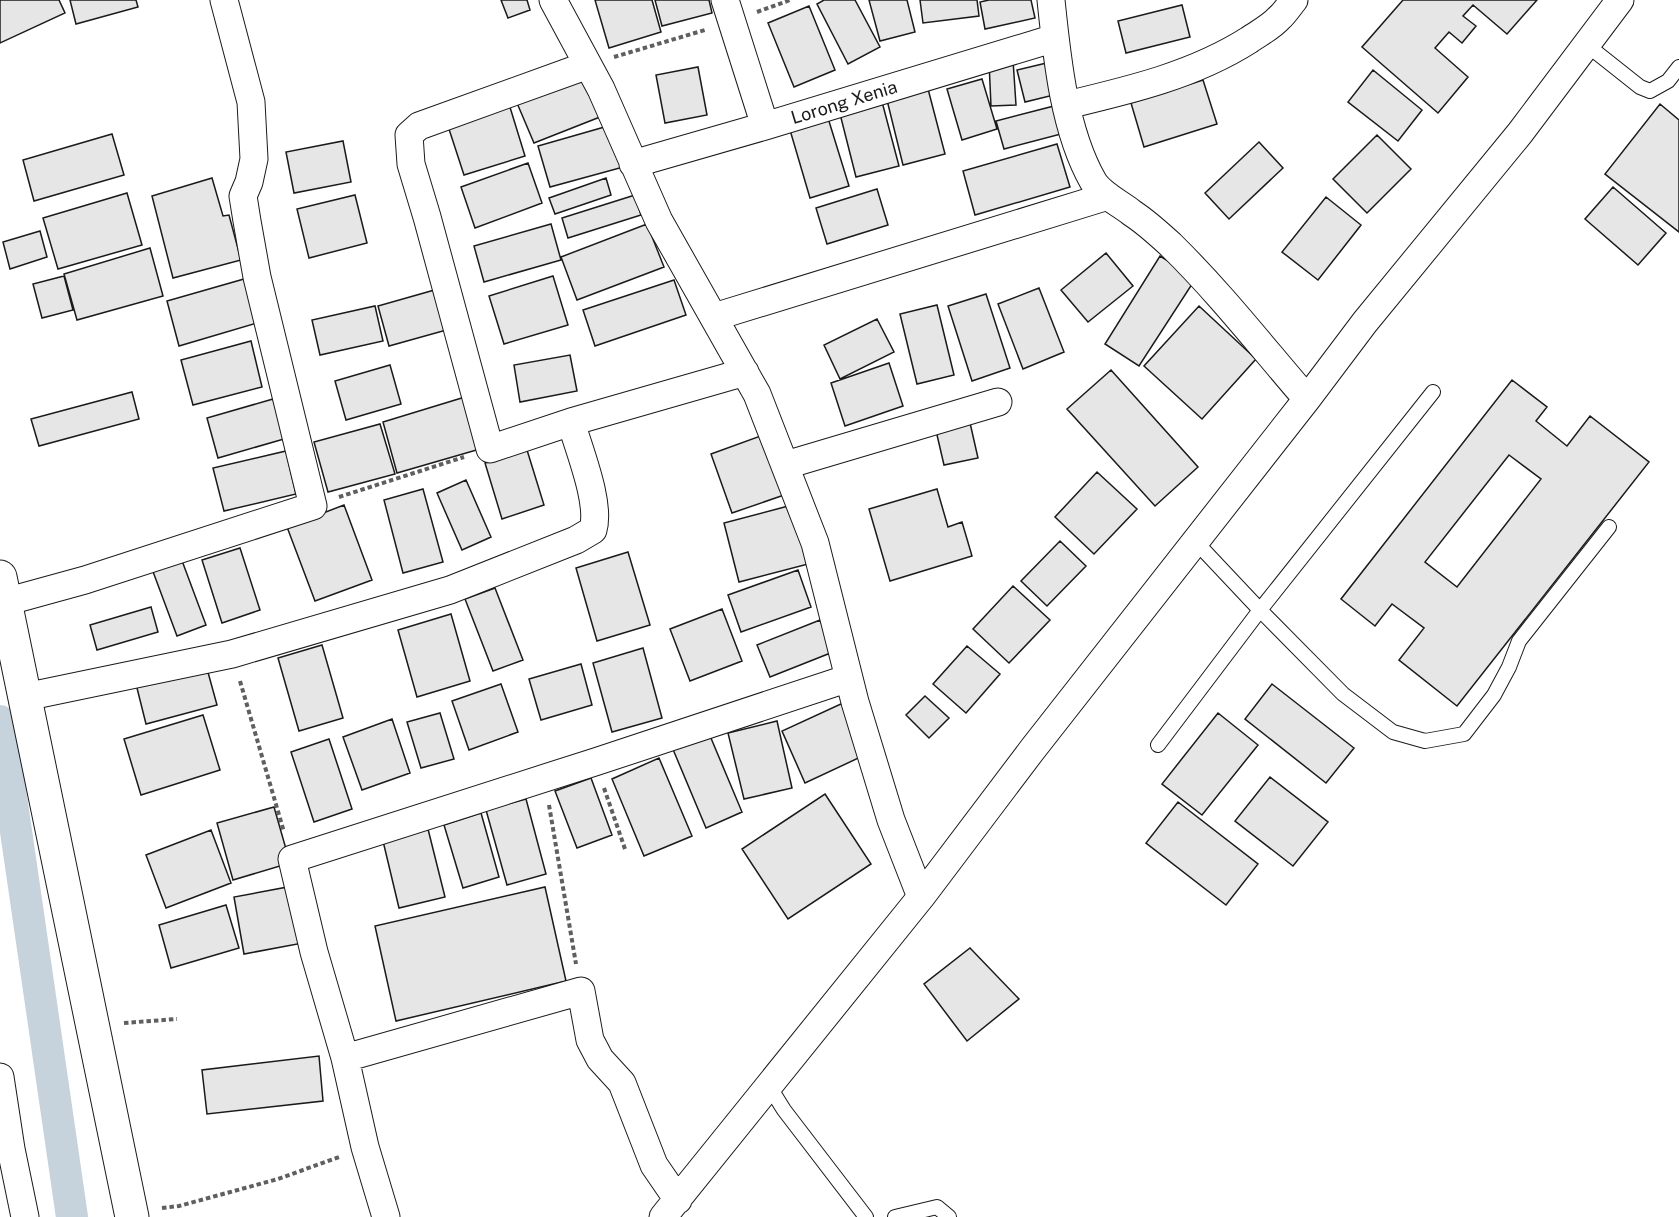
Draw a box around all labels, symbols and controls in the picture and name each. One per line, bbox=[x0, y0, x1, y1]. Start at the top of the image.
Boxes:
street label: Lorong Xenia bbox=[788, 76, 900, 128]

